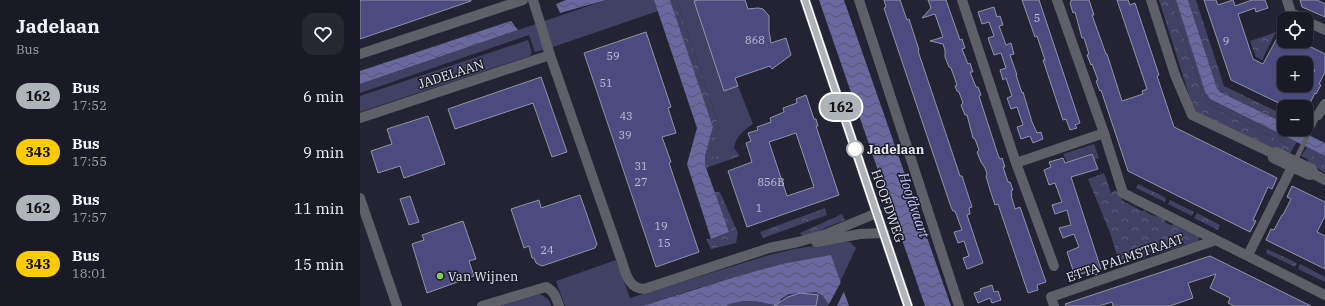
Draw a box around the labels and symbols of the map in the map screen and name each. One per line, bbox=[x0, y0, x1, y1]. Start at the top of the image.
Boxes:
house number: 5 bbox=[1034, 11, 1040, 25]
house number: 868 bbox=[745, 33, 765, 47]
house number: 9 bbox=[1223, 34, 1229, 48]
house number: 59 bbox=[606, 49, 620, 63]
street label: JADELAAN bbox=[416, 55, 486, 93]
house number: 51 bbox=[599, 76, 613, 90]
line badge: 162 bbox=[818, 94, 864, 120]
house number: 43 bbox=[619, 109, 633, 123]
house number: 39 bbox=[618, 128, 632, 142]
marker: Jadelaan bbox=[846, 140, 864, 158]
place label: Jadelaan bbox=[867, 141, 925, 158]
house number: 31 bbox=[634, 159, 648, 173]
street label: HOOFDWEG bbox=[868, 167, 908, 245]
water label: Hoofdvaart bbox=[894, 169, 934, 241]
house number: 27 bbox=[634, 175, 648, 189]
house number: 856B bbox=[757, 175, 785, 189]
house number: 1 bbox=[756, 201, 762, 215]
house number: 19 bbox=[654, 219, 668, 233]
street label: ETTA PALMSTRAAT bbox=[1064, 230, 1186, 286]
house number: 15 bbox=[657, 236, 671, 250]
house number: 24 bbox=[540, 243, 554, 257]
place label: Van Wijnen bbox=[448, 268, 518, 285]
marker: Van Wijnen bbox=[435, 271, 445, 281]

